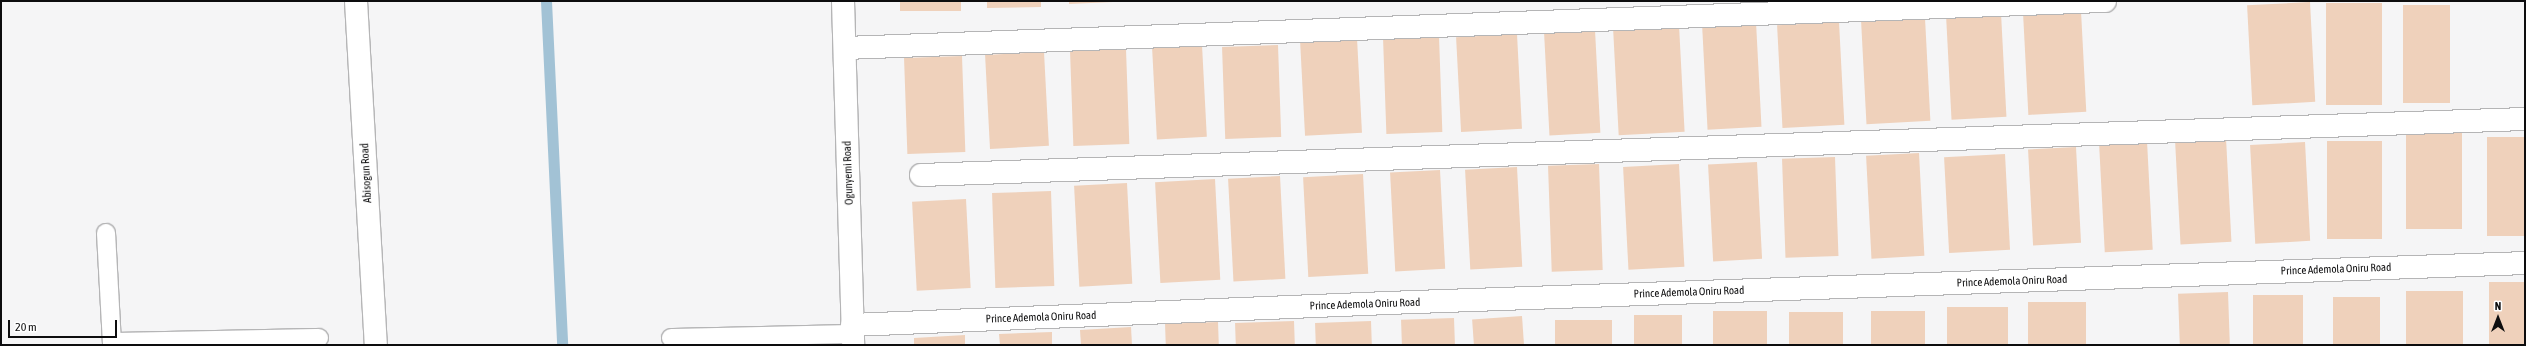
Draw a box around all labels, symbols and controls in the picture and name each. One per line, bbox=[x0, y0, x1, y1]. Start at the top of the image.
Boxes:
street label: Ogunyemi Road bbox=[840, 141, 856, 205]
street label: Abisogun Road bbox=[358, 143, 374, 203]
street label: Prince Ademola Oniru Road bbox=[2280, 260, 2392, 278]
street label: Prince Ademola Oniru Road bbox=[1956, 272, 2068, 290]
street label: Prince Ademola Oniru Road bbox=[1633, 283, 1745, 301]
street label: Prince Ademola Oniru Road bbox=[1309, 295, 1421, 313]
north arrow bbox=[2478, 298, 2518, 338]
text: N bbox=[2495, 300, 2501, 312]
street label: Prince Ademola Oniru Road bbox=[985, 308, 1097, 326]
scale bar bbox=[10, 312, 119, 338]
text: 20 m bbox=[15, 320, 37, 334]

